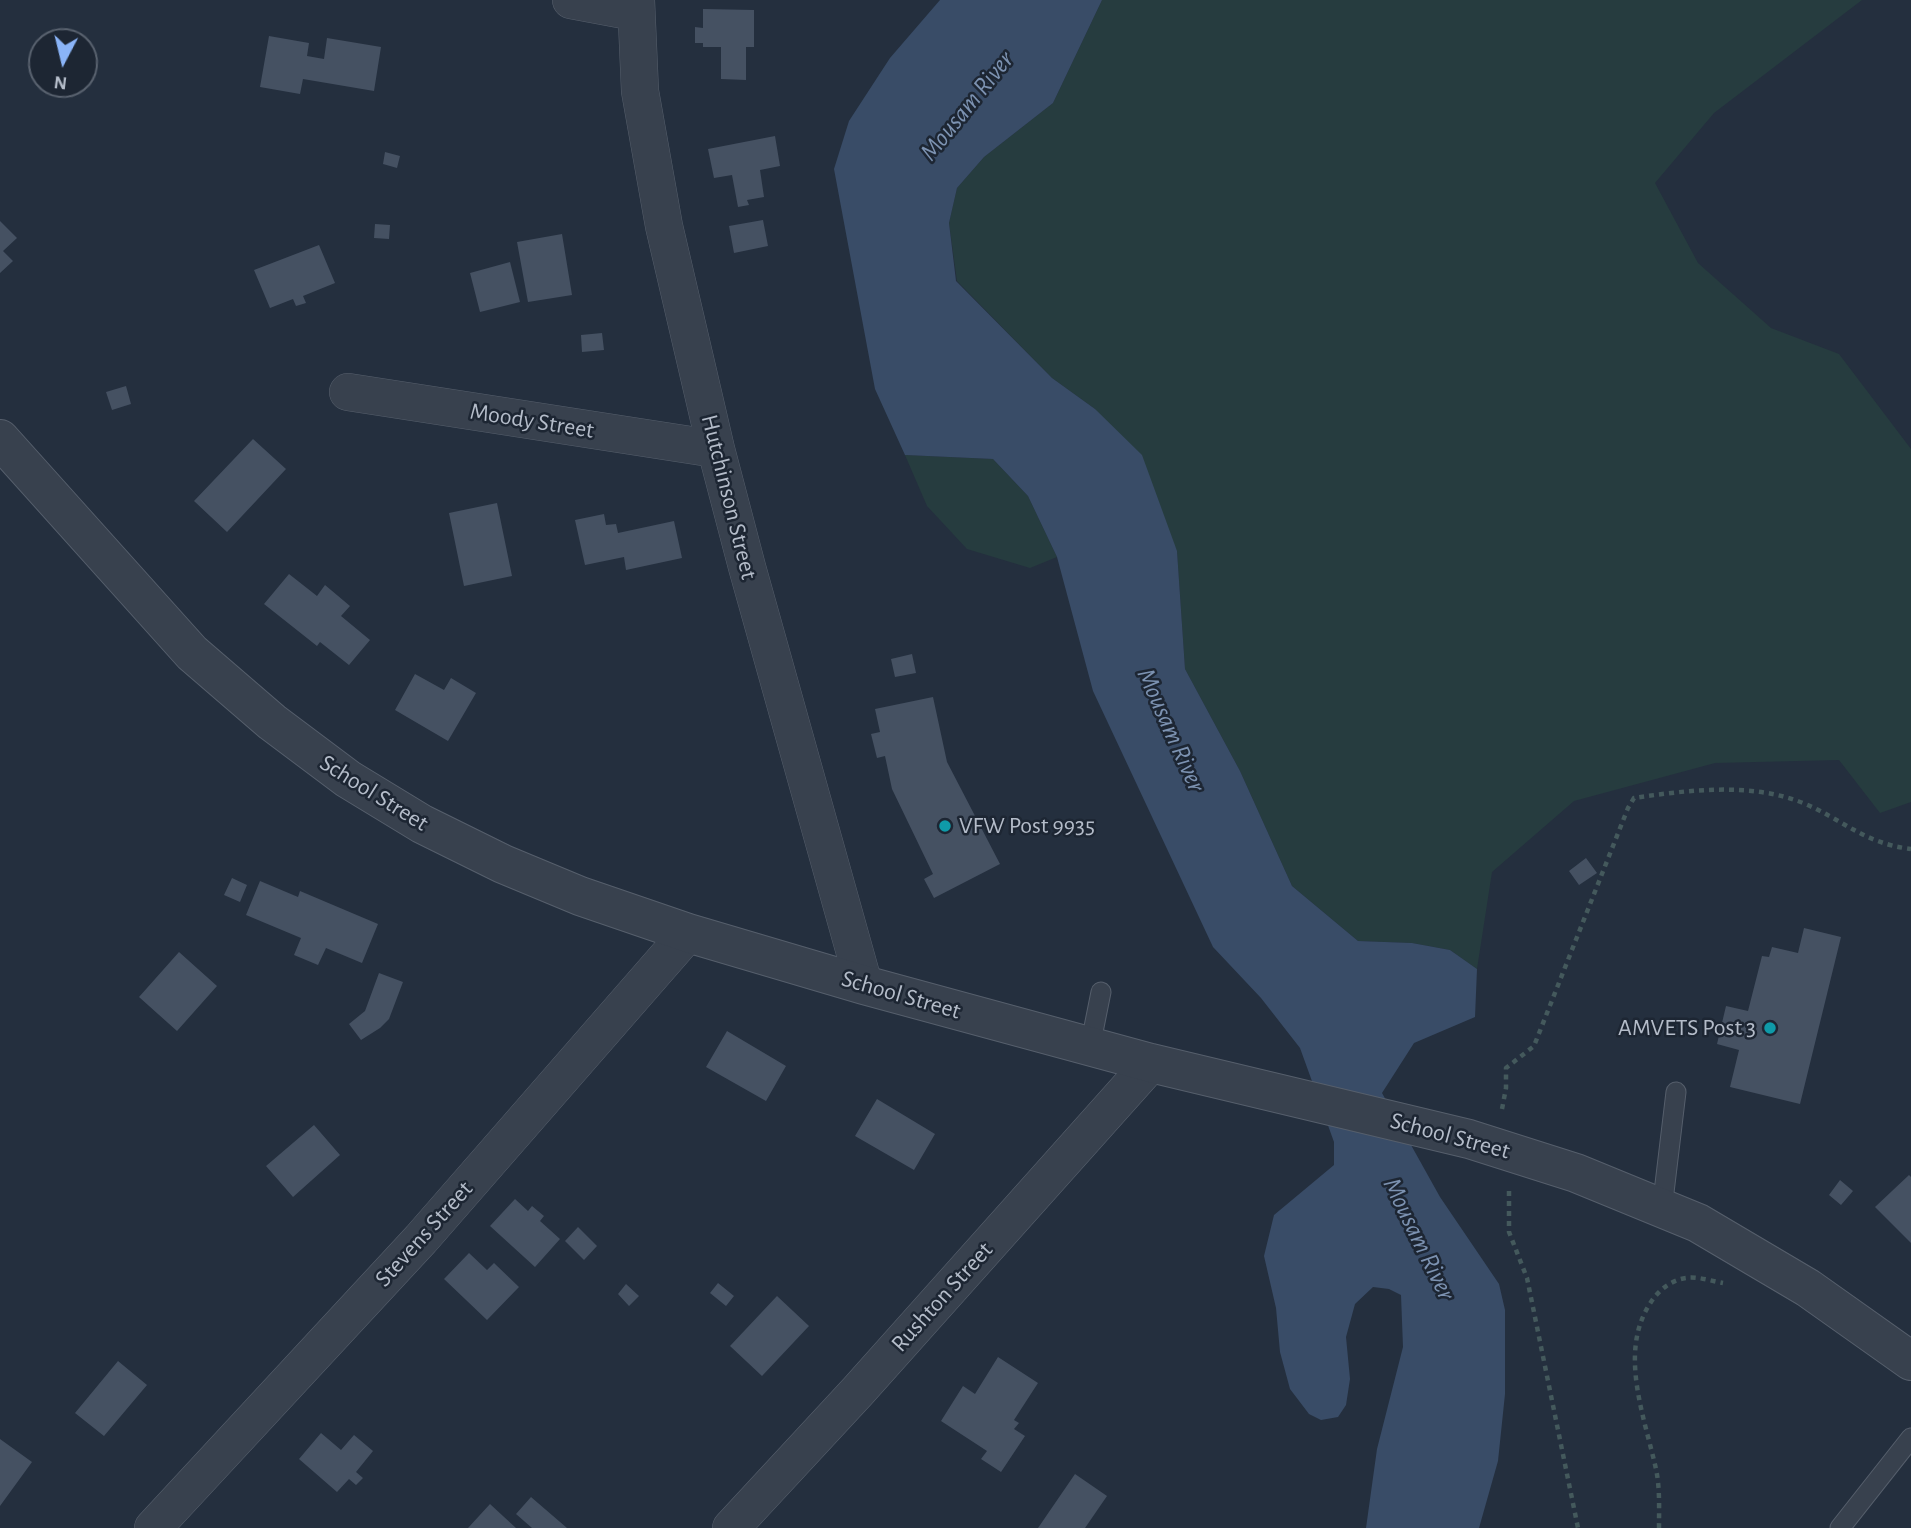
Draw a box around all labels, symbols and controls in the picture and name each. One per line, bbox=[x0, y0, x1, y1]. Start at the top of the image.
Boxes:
north arrow bbox=[28, 28, 98, 98]
water label: Mousam River bbox=[913, 45, 1021, 167]
text: N bbox=[53, 72, 68, 93]
street label: Moody Street bbox=[468, 397, 596, 445]
street label: Hutchinson Street bbox=[695, 412, 763, 582]
water label: Mousam River bbox=[1130, 663, 1212, 797]
street label: School Street bbox=[314, 748, 434, 838]
place label: VFW Post 9935 bbox=[959, 812, 1095, 840]
marker: VFW Post 9935 bbox=[937, 818, 953, 834]
street label: School Street bbox=[838, 964, 964, 1026]
place label: AMVETS Post 3 bbox=[1618, 1014, 1756, 1042]
marker: AMVETS Post 3 bbox=[1762, 1020, 1778, 1036]
street label: School Street bbox=[1387, 1106, 1513, 1166]
water label: Mousam River bbox=[1376, 1173, 1462, 1305]
street label: Stevens Street bbox=[369, 1175, 479, 1293]
street label: Rushton Street bbox=[885, 1236, 999, 1358]

